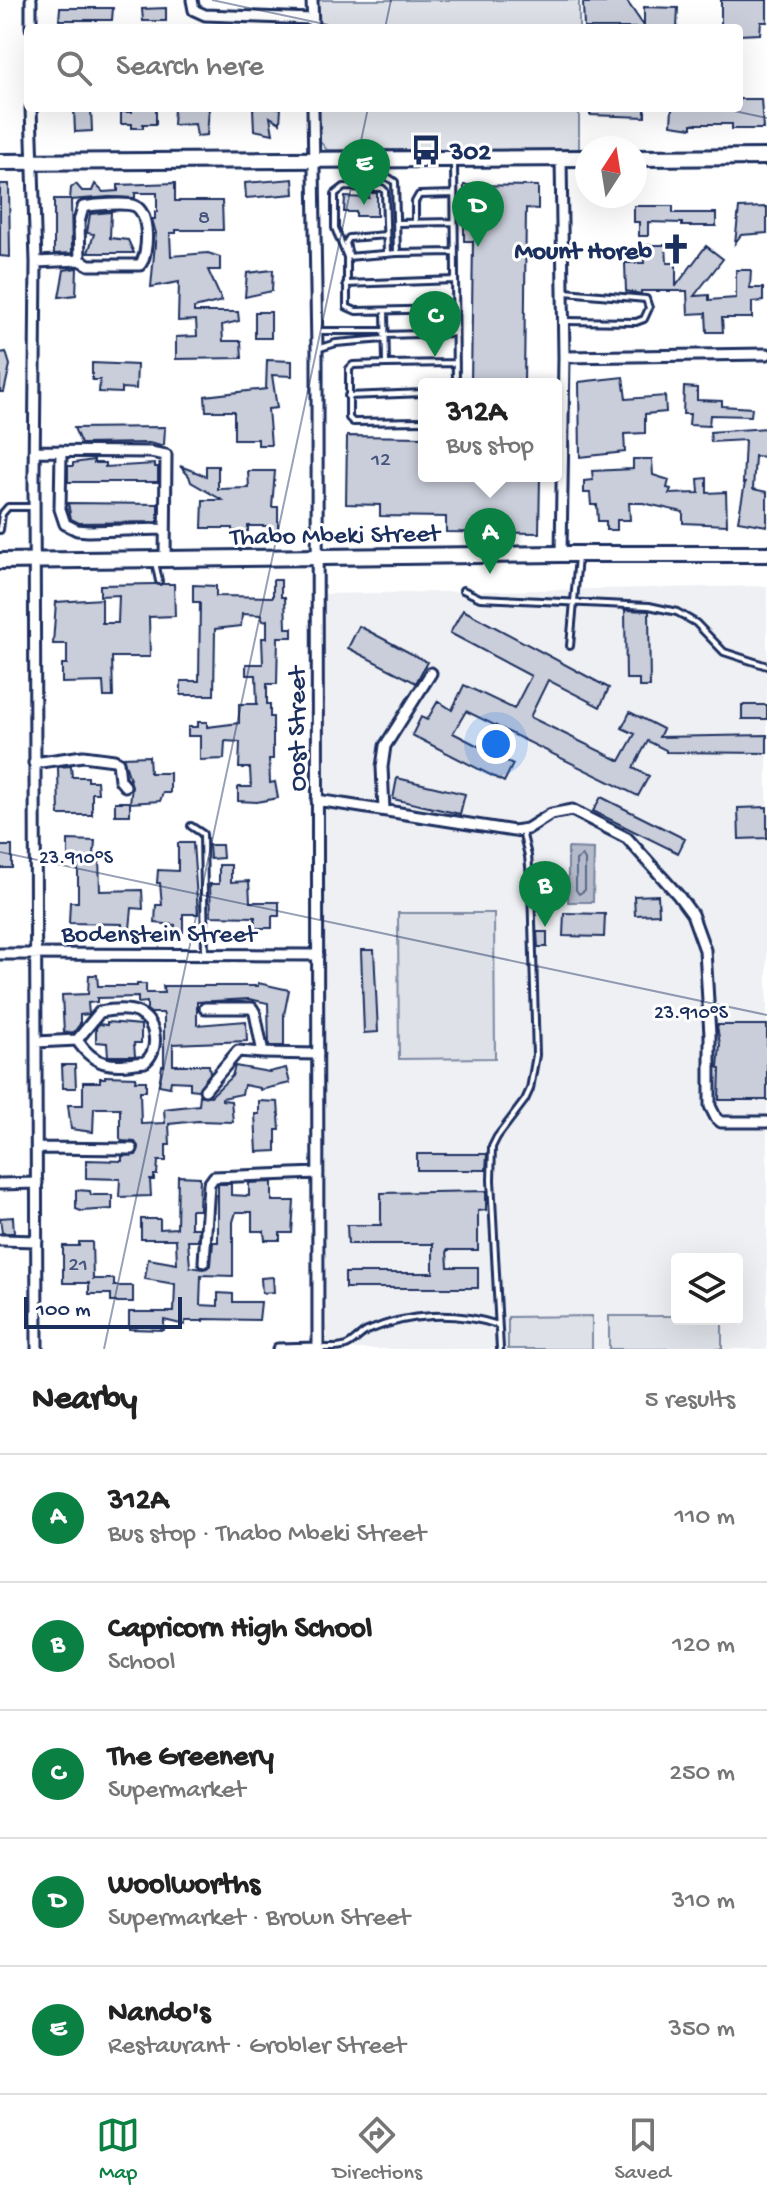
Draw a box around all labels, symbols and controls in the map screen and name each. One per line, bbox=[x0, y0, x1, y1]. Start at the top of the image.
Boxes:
search box bbox=[24, 24, 743, 112]
icon: search bbox=[52, 46, 96, 90]
text: Search here bbox=[116, 51, 264, 86]
bus stop icon: 302 bbox=[409, 133, 443, 167]
north arrow bbox=[575, 136, 647, 208]
pin: E bbox=[338, 139, 390, 205]
place label: 302 bbox=[449, 139, 491, 170]
pin: D bbox=[452, 181, 504, 247]
house number: 8 bbox=[198, 206, 210, 232]
church icon: Mount Horeb bbox=[659, 232, 693, 266]
place label: Mount Horeb bbox=[514, 238, 652, 269]
pin: C bbox=[409, 291, 461, 357]
popup bbox=[418, 378, 562, 482]
text: 312A bbox=[446, 397, 506, 432]
text: Bus stop bbox=[446, 432, 534, 463]
house number: 12 bbox=[370, 448, 391, 474]
pin: A bbox=[464, 508, 516, 574]
street label: Thabo Mbeki Street bbox=[228, 520, 443, 555]
street label: Oost Street bbox=[284, 664, 315, 791]
your location bbox=[476, 724, 516, 764]
text: 23.910°S bbox=[39, 848, 114, 871]
pin: B bbox=[519, 861, 571, 927]
street label: Bodenstein Street bbox=[61, 921, 259, 952]
text: 23.910°S bbox=[654, 1003, 729, 1026]
house number: 21 bbox=[68, 1253, 88, 1279]
map controls bbox=[671, 1253, 743, 1325]
button: layers bbox=[671, 1253, 743, 1325]
scale bar bbox=[24, 1293, 182, 1329]
text: 100 m bbox=[36, 1298, 91, 1324]
text: Nearby bbox=[32, 1381, 137, 1421]
text: 5 results bbox=[645, 1386, 735, 1417]
text: 312A bbox=[108, 1485, 168, 1520]
text: A bbox=[50, 1503, 66, 1534]
text: 110 m bbox=[675, 1503, 735, 1534]
text: Bus stop · Thabo Mbeki Street bbox=[108, 1520, 426, 1551]
text: Capricorn High School bbox=[108, 1613, 372, 1648]
text: B bbox=[51, 1631, 65, 1662]
text: 120 m bbox=[672, 1631, 735, 1662]
text: School bbox=[108, 1648, 176, 1679]
text: The Greenery bbox=[108, 1741, 274, 1776]
text: C bbox=[51, 1759, 65, 1790]
text: 250 m bbox=[669, 1759, 735, 1790]
text: Supermarket bbox=[108, 1776, 245, 1807]
text: Woolworths bbox=[108, 1869, 260, 1904]
text: D bbox=[50, 1887, 66, 1918]
text: 310 m bbox=[672, 1887, 735, 1918]
text: Supermarket · Brown Street bbox=[108, 1904, 410, 1935]
text: Nando's bbox=[108, 1997, 210, 2032]
text: E bbox=[50, 2015, 66, 2046]
text: 350 m bbox=[668, 2015, 735, 2046]
text: Restaurant · Grobler Street bbox=[108, 2032, 406, 2063]
tab: Map bbox=[96, 2113, 140, 2187]
tab: Directions bbox=[333, 2113, 422, 2187]
tab: Saved bbox=[614, 2113, 671, 2187]

